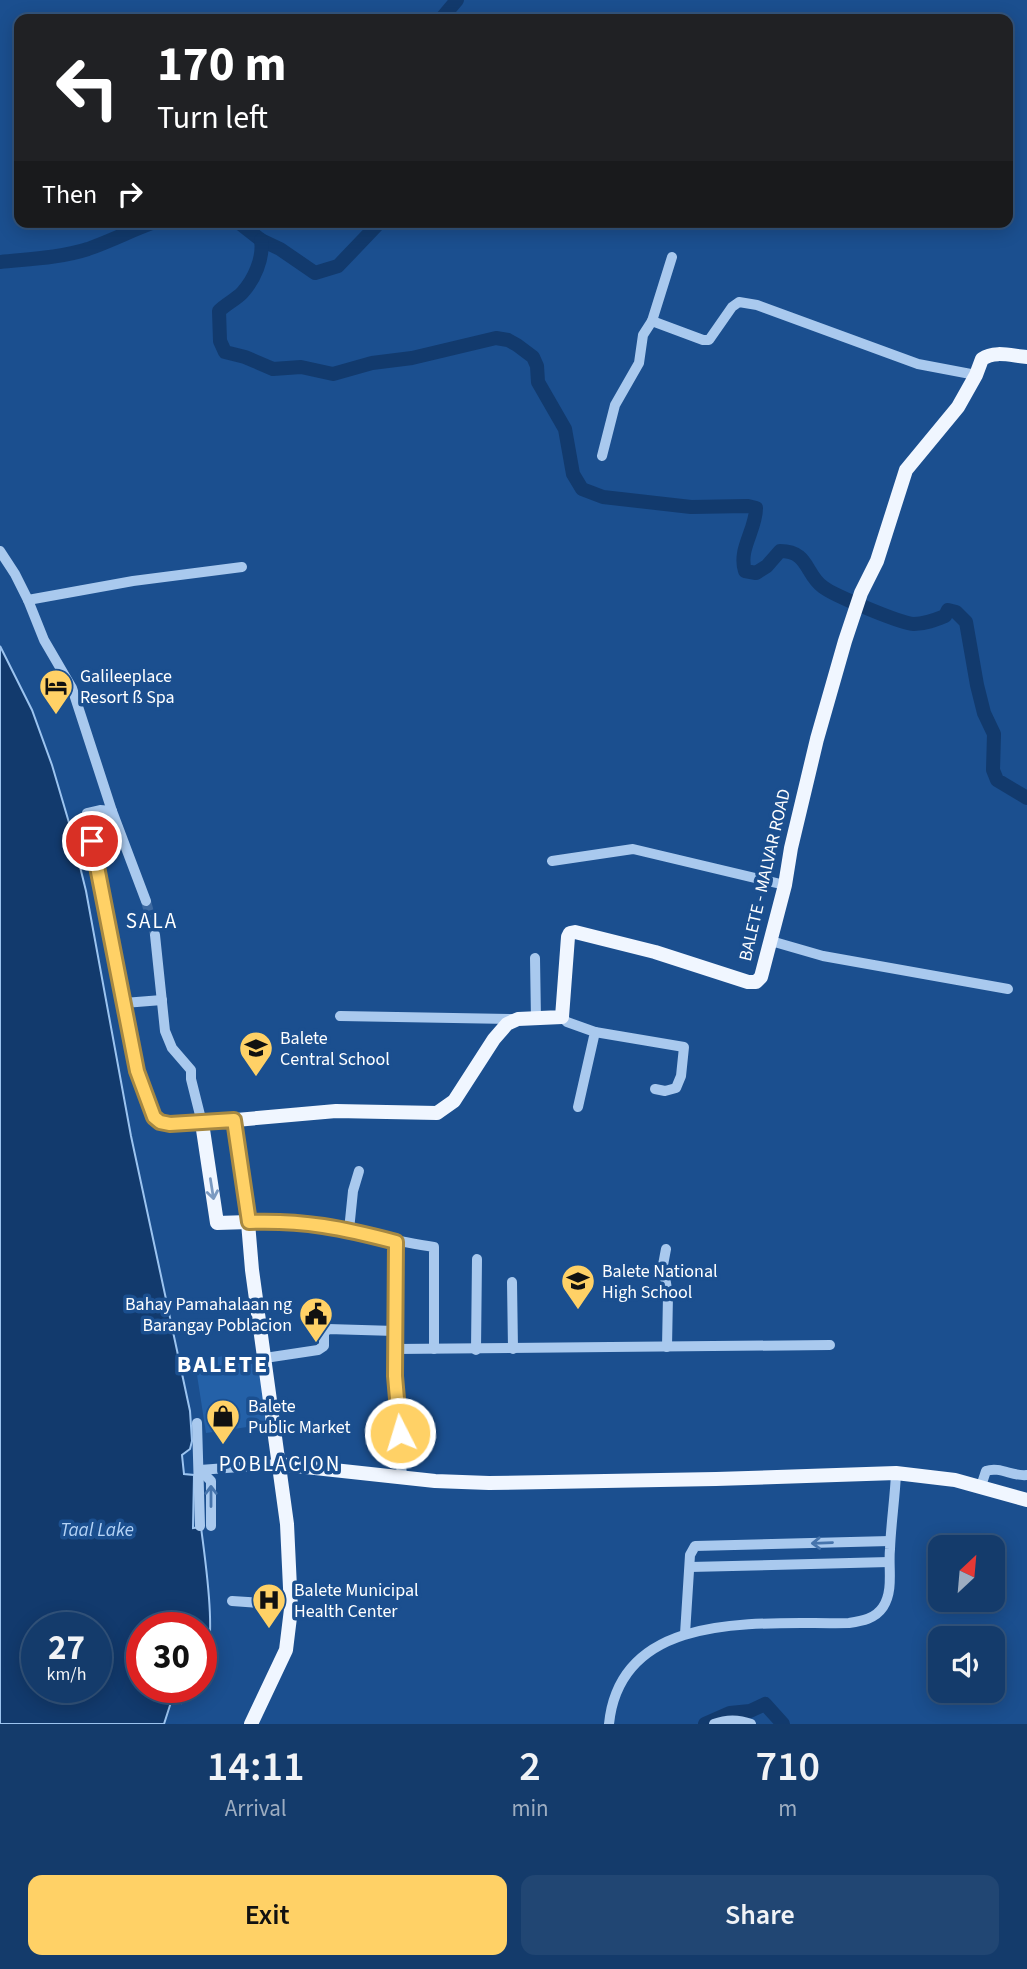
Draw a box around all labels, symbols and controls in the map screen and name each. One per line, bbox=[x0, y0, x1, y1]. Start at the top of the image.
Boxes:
text: 170 m bbox=[157, 30, 286, 100]
icon: left bbox=[42, 42, 133, 133]
text: Turn left bbox=[157, 95, 268, 141]
icon: right bbox=[111, 175, 149, 213]
text: Then bbox=[42, 176, 97, 213]
place label: Galileeplace Resort ß Spa bbox=[80, 664, 175, 710]
hotel icon: Galileeplace Resort ß Spa bbox=[37, 667, 75, 716]
street label: BALETE - MALVAR ROAD bbox=[733, 786, 797, 964]
pin bbox=[62, 811, 122, 871]
icon: arrive bbox=[73, 822, 111, 860]
district label: SALA bbox=[126, 906, 178, 936]
place label: Balete Central School bbox=[280, 1026, 390, 1072]
school or university icon: Balete Central School bbox=[237, 1029, 275, 1078]
one-way arrow bbox=[206, 1177, 219, 1200]
place label: Balete National High School bbox=[602, 1259, 718, 1305]
school or university icon: Balete National High School bbox=[559, 1262, 597, 1311]
place label: Bahay Pamahalaan ng Barangay Poblacion bbox=[125, 1292, 292, 1338]
public building icon: Bahay Pamahalaan ng Barangay Poblacion bbox=[297, 1295, 335, 1344]
district label: BALETE bbox=[177, 1347, 269, 1382]
place label: Balete Public Market bbox=[248, 1394, 351, 1440]
position arrow bbox=[363, 1396, 437, 1470]
shop icon: Balete Public Market bbox=[204, 1397, 242, 1446]
district label: POBLACION bbox=[219, 1449, 341, 1479]
one-way arrow bbox=[204, 1485, 218, 1508]
water label: Taal Lake bbox=[60, 1517, 134, 1544]
north arrow bbox=[928, 1535, 1004, 1612]
map controls bbox=[928, 1535, 1005, 1703]
one-way arrow bbox=[811, 1536, 834, 1549]
place label: Balete Municipal Health Center bbox=[294, 1578, 419, 1624]
hospital icon: Balete Municipal Health Center bbox=[250, 1581, 288, 1630]
speed limit sign: 30 bbox=[126, 1612, 217, 1703]
text: 27 bbox=[48, 1623, 85, 1673]
button: sound bbox=[928, 1626, 1005, 1703]
text: km/h bbox=[47, 1662, 86, 1687]
text: 14:11 bbox=[207, 1737, 305, 1797]
text: 2 bbox=[519, 1737, 541, 1797]
text: 710 bbox=[756, 1737, 820, 1797]
text: Arrival bbox=[225, 1792, 287, 1825]
text: min bbox=[511, 1792, 549, 1825]
text: m bbox=[778, 1792, 797, 1825]
button: Exit bbox=[28, 1875, 507, 1955]
button: Share bbox=[521, 1875, 999, 1955]

